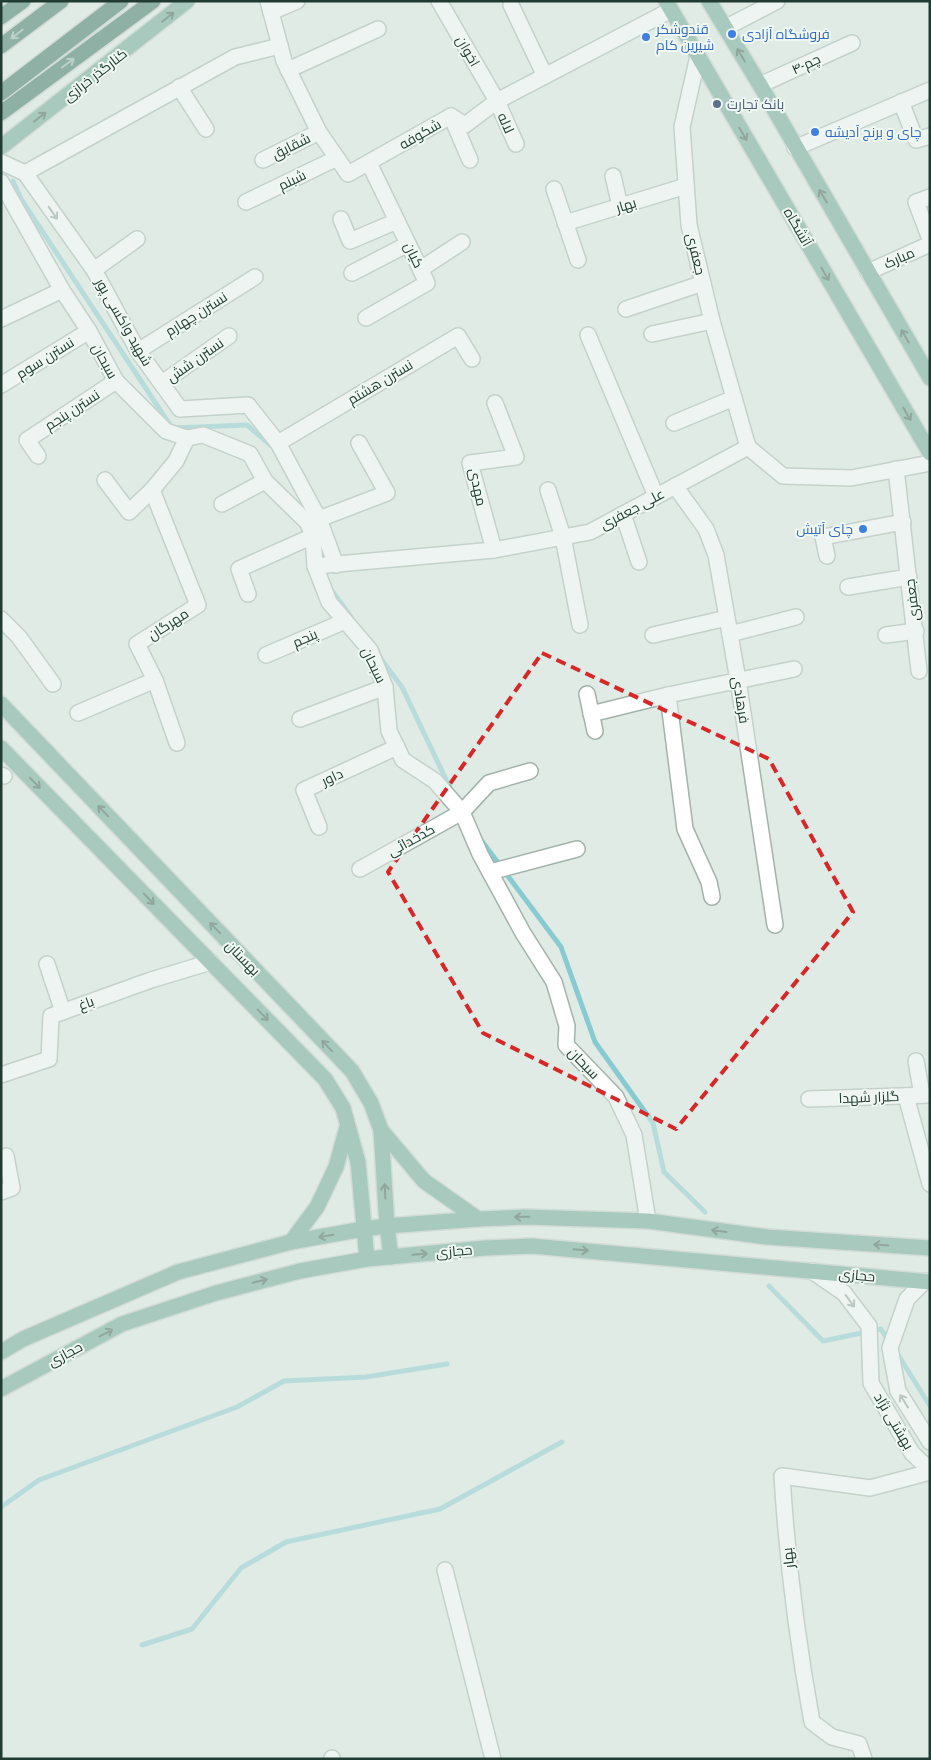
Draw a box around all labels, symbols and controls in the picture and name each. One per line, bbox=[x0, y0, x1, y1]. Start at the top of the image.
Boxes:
one-way arrow bbox=[161, 12, 174, 23]
place label: قندوشکر شیرین کام bbox=[655, 21, 714, 55]
place label: فروشگاه آزادی bbox=[742, 26, 830, 42]
marker: فروشگاه آزادی bbox=[726, 28, 738, 40]
one-way arrow bbox=[11, 29, 24, 40]
marker: قندوشکر شیرین کام bbox=[640, 31, 652, 43]
street label: اخوان bbox=[453, 33, 483, 69]
street label: کنارگذر خرازی bbox=[60, 45, 130, 105]
one-way arrow bbox=[736, 49, 746, 63]
street label: ۴-چم bbox=[789, 50, 824, 79]
one-way arrow bbox=[61, 58, 74, 69]
place label: بانک تجارت bbox=[727, 96, 784, 112]
marker: بانک تجارت bbox=[711, 98, 723, 110]
street label: لاله bbox=[494, 110, 518, 136]
one-way arrow bbox=[33, 112, 46, 123]
street label: شکوفه bbox=[396, 116, 444, 152]
place label: چای و برنج آدیشه bbox=[825, 124, 922, 142]
one-way arrow bbox=[739, 126, 749, 140]
marker: چای و برنج آدیشه bbox=[809, 126, 821, 138]
street label: شقایق bbox=[269, 130, 313, 163]
street label: شبنم bbox=[275, 166, 309, 195]
one-way arrow bbox=[818, 188, 828, 203]
street label: بهار bbox=[613, 194, 638, 216]
one-way arrow bbox=[48, 205, 58, 219]
street label: آتشگاه bbox=[781, 205, 815, 249]
street label: جعفری bbox=[683, 232, 709, 276]
street label: کیان bbox=[401, 240, 427, 270]
street label: مبارک bbox=[881, 244, 917, 272]
one-way arrow bbox=[821, 267, 831, 281]
street label: شهید واکسی پور bbox=[90, 274, 156, 370]
street label: نسترن چهارم bbox=[162, 289, 231, 341]
one-way arrow bbox=[900, 329, 910, 343]
street label: نسترن سوم bbox=[13, 334, 78, 384]
street label: نسترن شش bbox=[164, 335, 226, 385]
street label: سبحان bbox=[89, 341, 121, 381]
street label: نسترن هشتم bbox=[345, 356, 417, 409]
street label: نسترن پنجم bbox=[42, 386, 104, 435]
one-way arrow bbox=[903, 407, 913, 421]
street label: مهدی bbox=[466, 467, 490, 507]
street label: علی جعفری bbox=[597, 485, 667, 533]
place label: چای آتیش bbox=[796, 521, 853, 539]
marker: چای آتیش bbox=[857, 523, 869, 535]
street label: جعفری bbox=[901, 578, 923, 622]
street label: مهرگان bbox=[145, 605, 191, 643]
street label: پنجم bbox=[290, 625, 321, 652]
street label: سبحان bbox=[359, 645, 389, 685]
street label: فرهادی bbox=[729, 675, 753, 725]
street label: داور bbox=[318, 765, 345, 789]
one-way arrow bbox=[29, 777, 41, 789]
one-way arrow bbox=[97, 804, 109, 817]
street label: کدخدائی bbox=[385, 821, 437, 859]
one-way arrow bbox=[143, 893, 155, 905]
one-way arrow bbox=[209, 922, 221, 934]
street label: بهستان bbox=[222, 937, 264, 979]
street label: باغ bbox=[76, 993, 96, 1014]
one-way arrow bbox=[257, 1009, 269, 1021]
one-way arrow bbox=[321, 1039, 333, 1052]
street label: سبحان bbox=[565, 1044, 603, 1082]
street label: گلزار شهدا bbox=[838, 1088, 900, 1106]
one-way arrow bbox=[380, 1183, 389, 1199]
one-way arrow bbox=[515, 1212, 531, 1222]
one-way arrow bbox=[712, 1225, 728, 1235]
one-way arrow bbox=[318, 1231, 334, 1241]
one-way arrow bbox=[873, 1240, 889, 1249]
street label: حجازی bbox=[435, 1241, 473, 1261]
one-way arrow bbox=[573, 1246, 589, 1255]
one-way arrow bbox=[411, 1249, 427, 1259]
street label: حجازی bbox=[838, 1265, 876, 1285]
one-way arrow bbox=[251, 1276, 267, 1286]
one-way arrow bbox=[845, 1294, 856, 1307]
one-way arrow bbox=[98, 1328, 113, 1337]
street label: حجازی bbox=[45, 1338, 85, 1370]
street label: بهشتی نژاد bbox=[871, 1390, 917, 1452]
one-way arrow bbox=[899, 1394, 909, 1408]
street label: بهار bbox=[779, 1547, 797, 1570]

